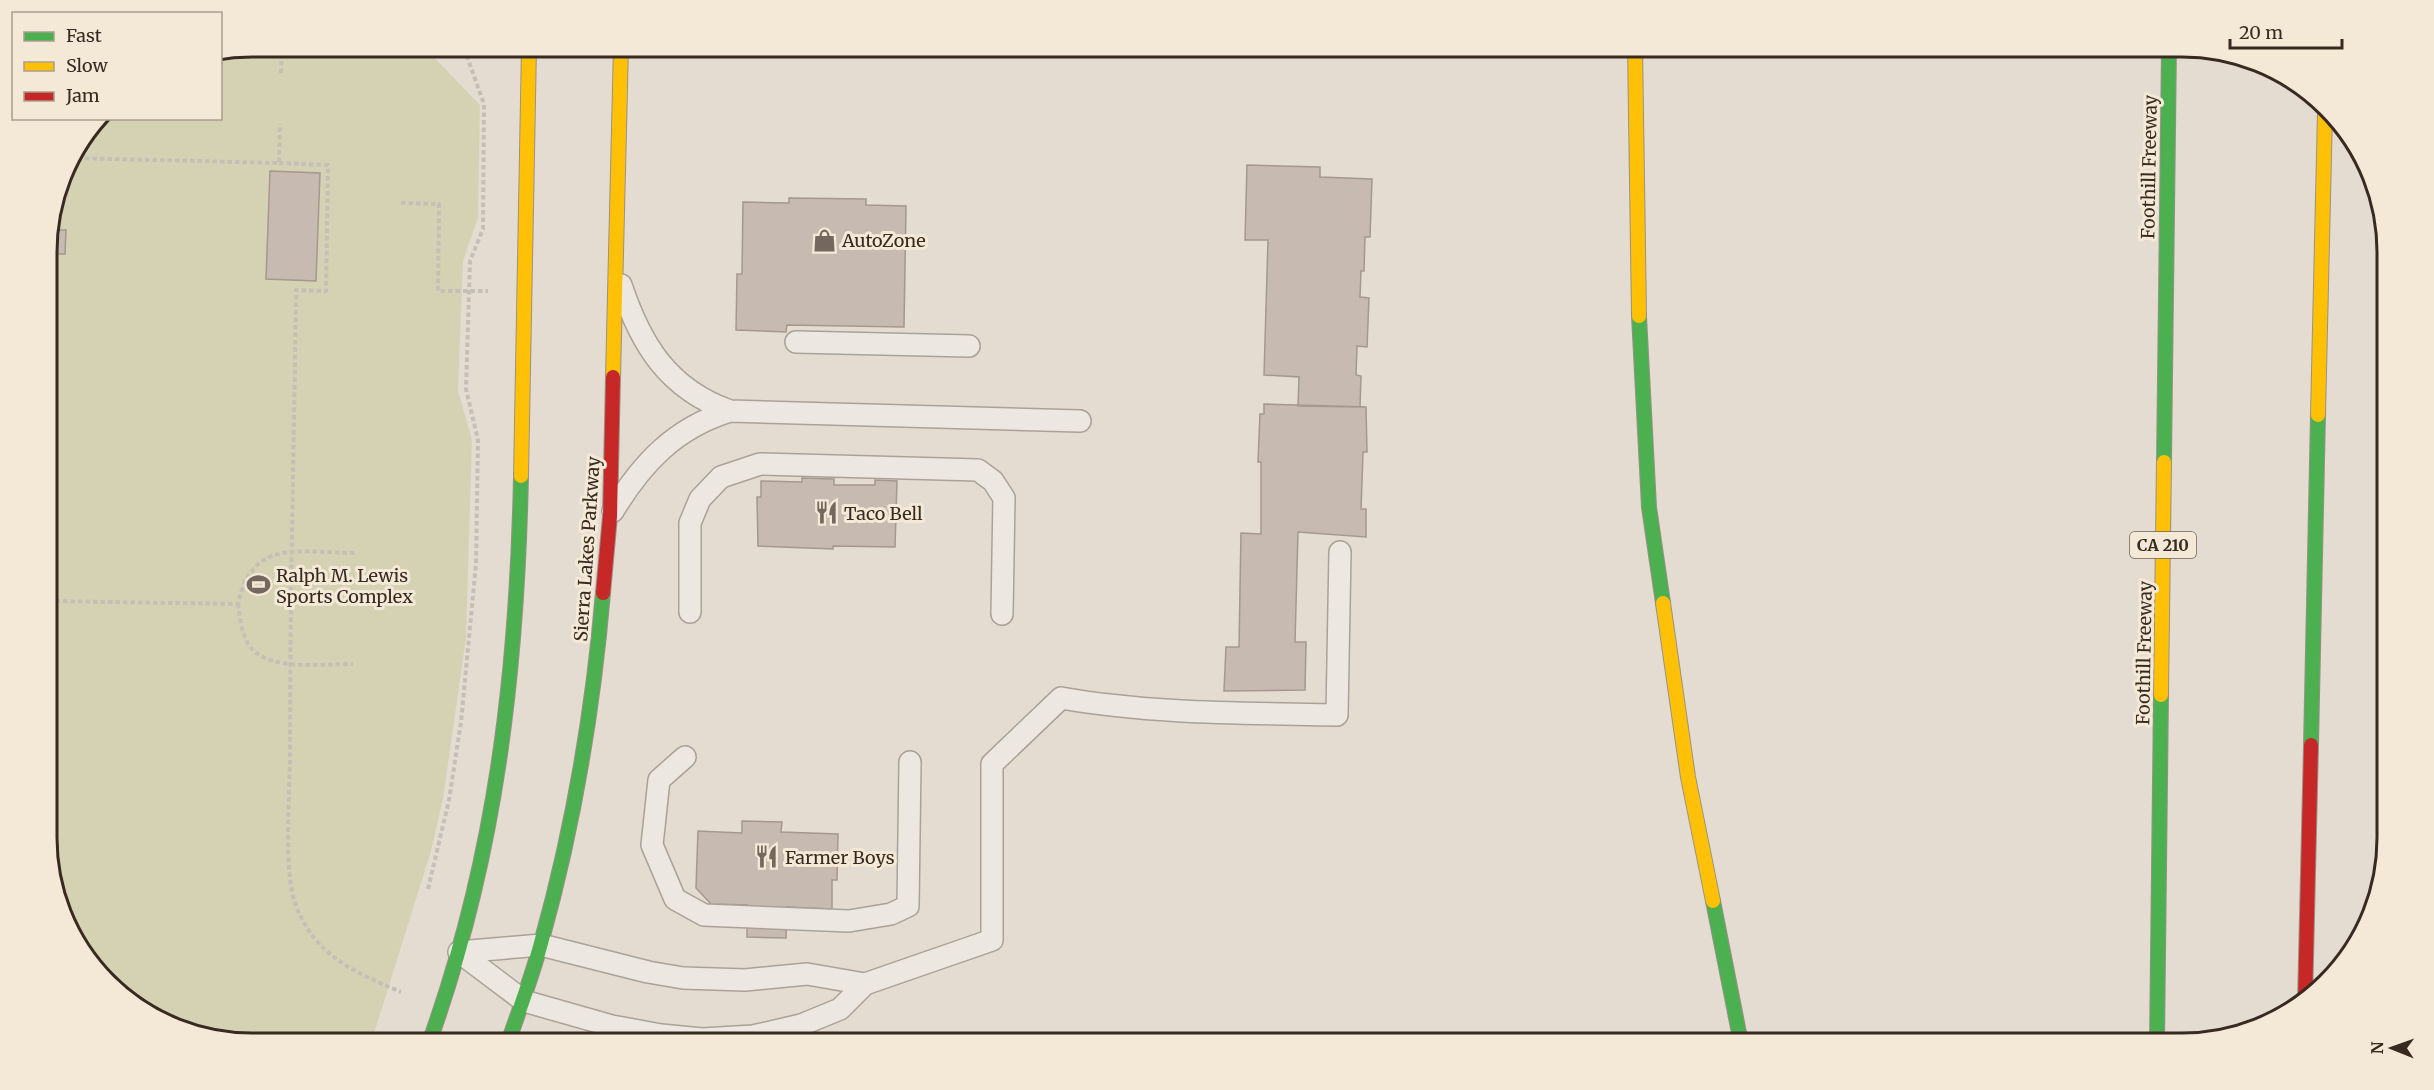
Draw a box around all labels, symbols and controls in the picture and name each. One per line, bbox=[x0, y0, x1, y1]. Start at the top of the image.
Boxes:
legend bbox=[12, 12, 222, 120]
scale bar bbox=[2230, 12, 2342, 50]
text: 20 m bbox=[2239, 21, 2283, 44]
text: Fast bbox=[66, 24, 102, 47]
text: Slow bbox=[66, 54, 109, 77]
text: Jam bbox=[65, 84, 100, 107]
street label: Foothill Freeway bbox=[2136, 94, 2162, 239]
shop icon: AutoZone bbox=[811, 227, 837, 253]
place label: AutoZone bbox=[841, 229, 926, 252]
street label: Sierra Lakes Parkway bbox=[569, 455, 605, 642]
restaurant icon: Taco Bell bbox=[813, 500, 839, 526]
place label: Taco Bell bbox=[844, 502, 923, 525]
road number: CA 210 bbox=[2130, 532, 2196, 558]
place label: Ralph M. Lewis Sports Complex bbox=[276, 564, 413, 608]
sports icon: Ralph M. Lewis Sports Complex bbox=[245, 572, 271, 598]
street label: Foothill Freeway bbox=[2131, 580, 2157, 725]
restaurant icon: Farmer Boys bbox=[754, 844, 780, 870]
place label: Farmer Boys bbox=[785, 846, 895, 869]
north arrow bbox=[2362, 1018, 2422, 1078]
text: N bbox=[2367, 1041, 2387, 1054]

